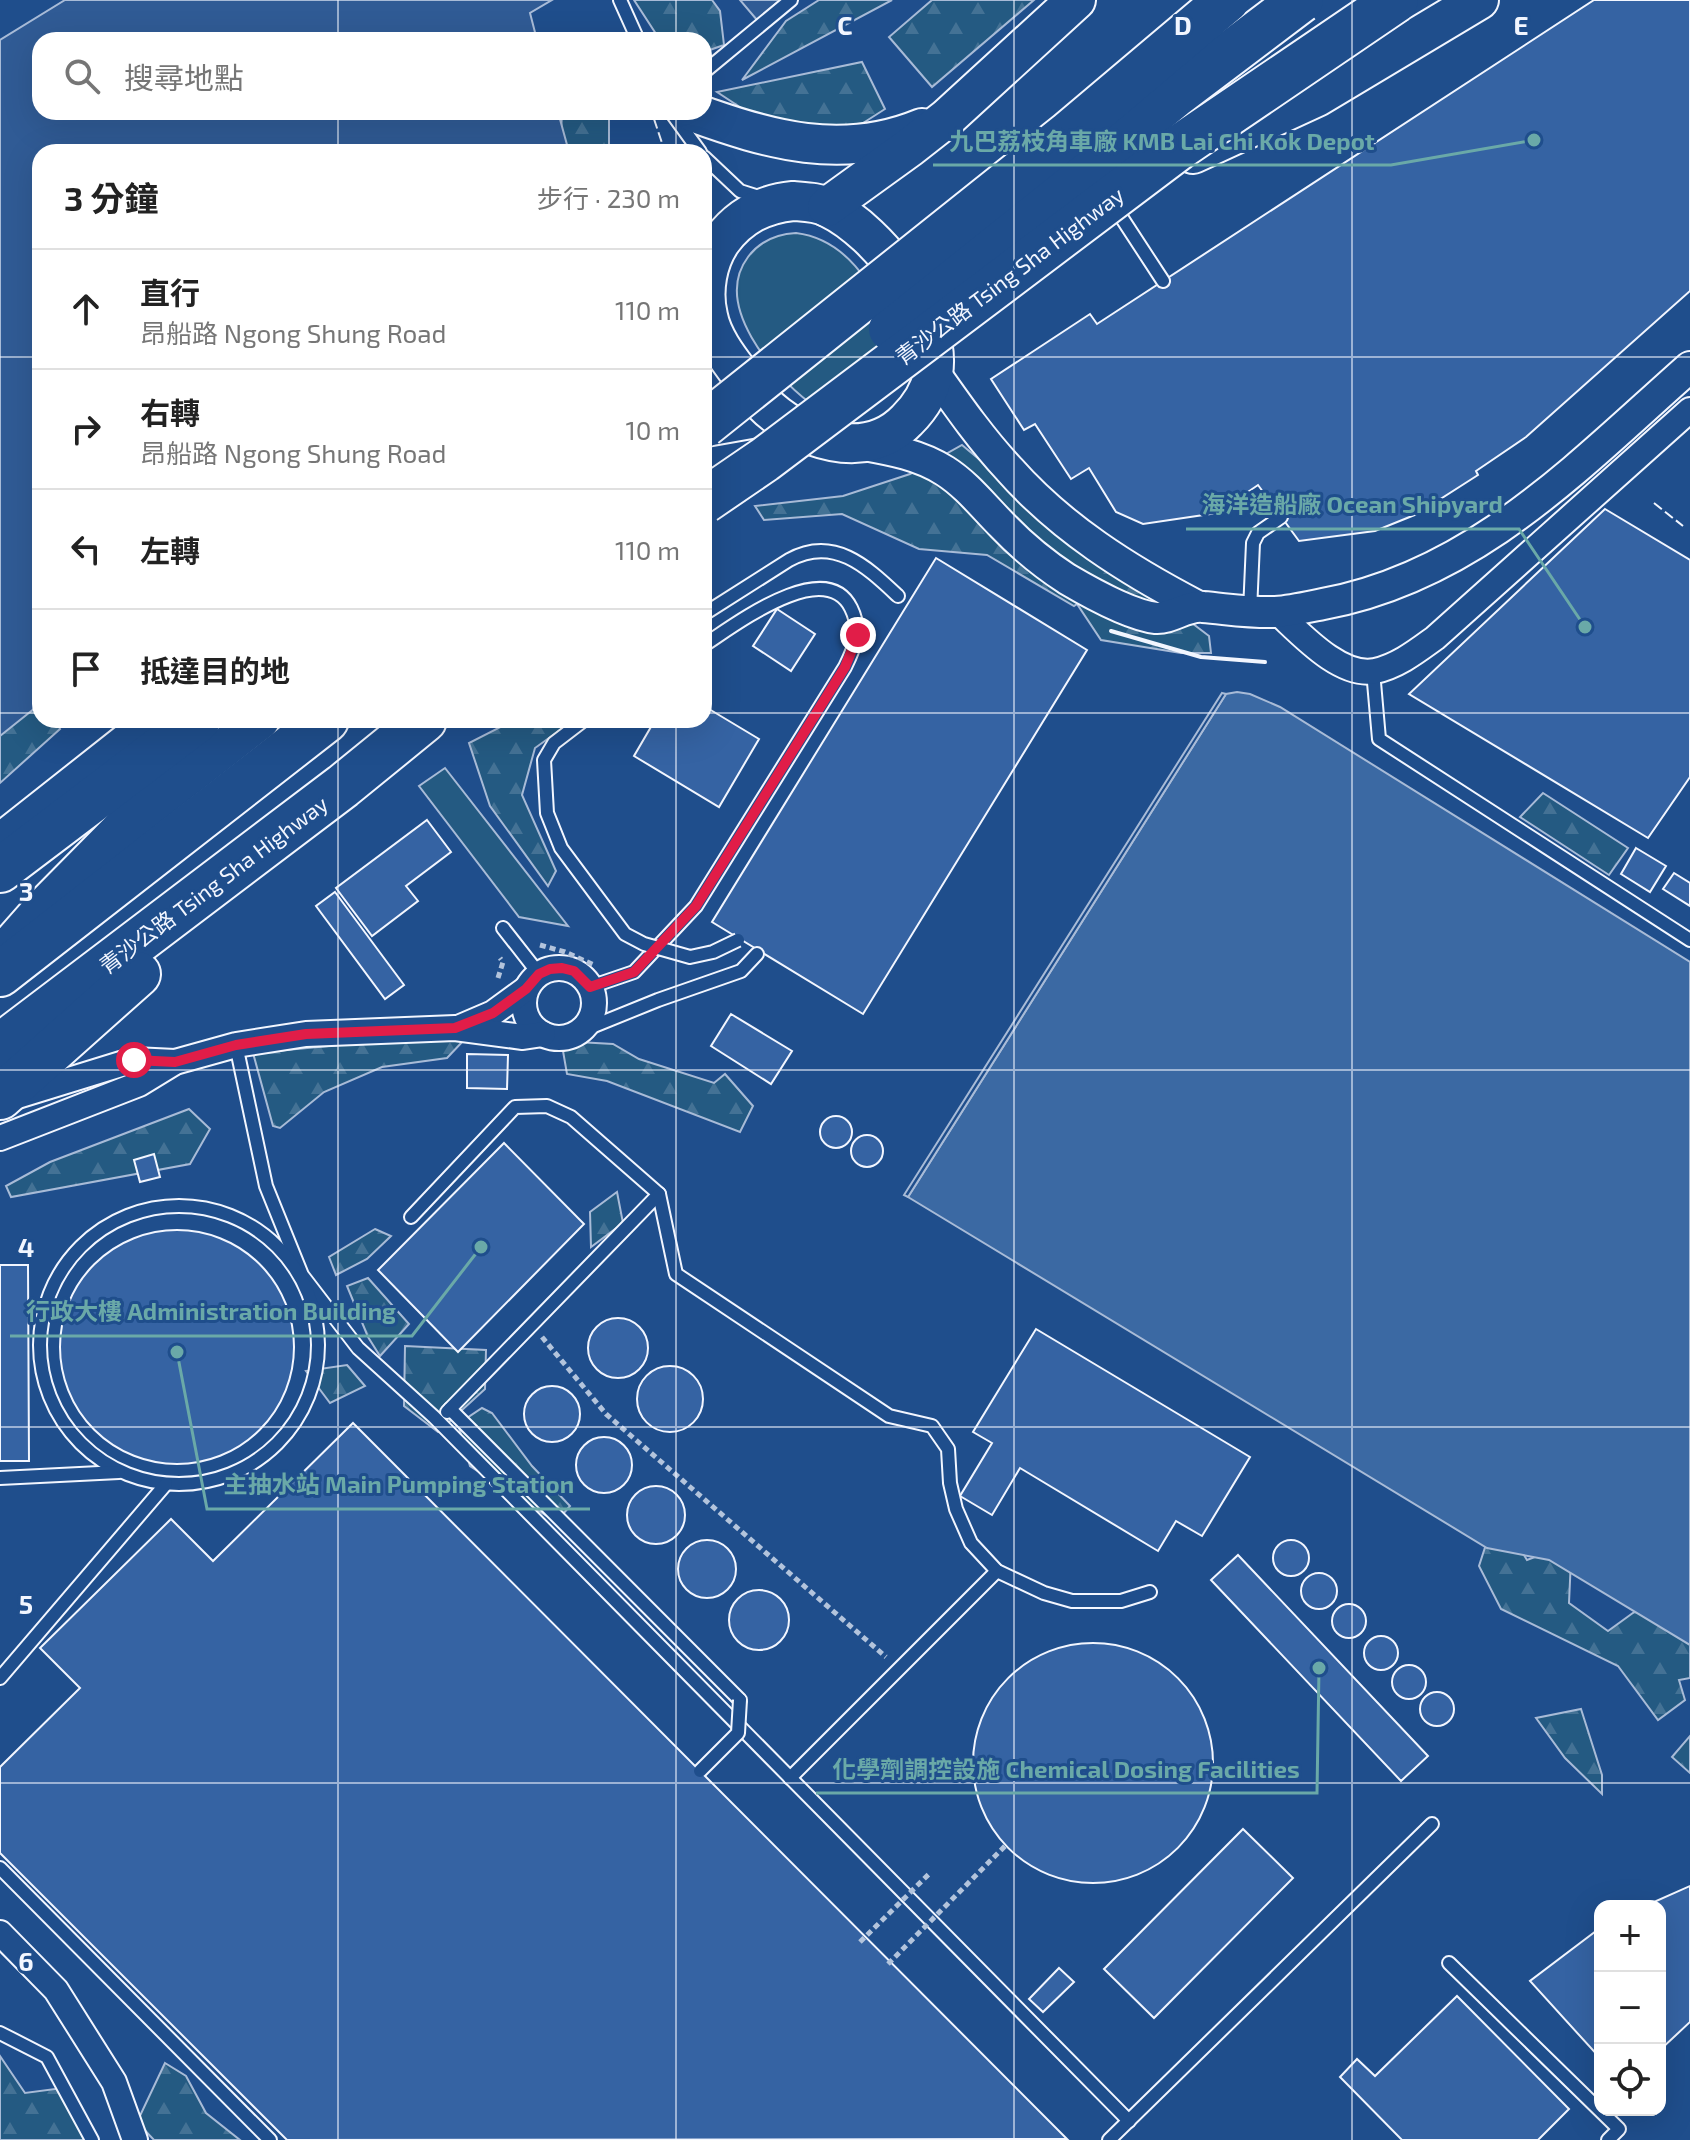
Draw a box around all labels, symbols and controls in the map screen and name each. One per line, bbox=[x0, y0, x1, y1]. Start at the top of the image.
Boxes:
text: C bbox=[837, 9, 853, 40]
text: D bbox=[1174, 9, 1192, 40]
text: E bbox=[1513, 9, 1529, 40]
search box bbox=[32, 32, 712, 120]
icon: search bbox=[60, 54, 104, 98]
text: 搜尋地點 bbox=[124, 59, 244, 95]
callout: 九巴荔枝角車廠 KMB Lai Chi Kok Depot bbox=[933, 117, 1391, 165]
text: 九巴荔枝角車廠 KMB Lai Chi Kok Depot bbox=[949, 126, 1375, 155]
text: 3 分鐘 bbox=[64, 177, 159, 218]
street label: 青沙公路 Tsing Sha Highway bbox=[890, 180, 1129, 369]
text: 步行 · 230 m bbox=[537, 182, 680, 213]
text: 直行 bbox=[140, 274, 200, 310]
icon: ahead bbox=[64, 287, 108, 331]
text: 110 m bbox=[615, 294, 680, 325]
text: 昂船路 Ngong Shung Road bbox=[140, 317, 447, 348]
text: 右轉 bbox=[140, 394, 200, 430]
icon: right bbox=[64, 407, 108, 451]
text: 10 m bbox=[625, 414, 680, 445]
text: 昂船路 Ngong Shung Road bbox=[140, 437, 447, 468]
callout: 海洋造船廠 Ocean Shipyard bbox=[1186, 481, 1519, 529]
text: 海洋造船廠 Ocean Shipyard bbox=[1201, 489, 1503, 518]
icon: left bbox=[64, 527, 108, 571]
text: 左轉 bbox=[140, 532, 200, 568]
text: 110 m bbox=[615, 534, 680, 565]
route end bbox=[840, 617, 876, 653]
icon: arrive bbox=[64, 647, 108, 691]
text: 抵達目的地 bbox=[140, 652, 290, 688]
street label: 青沙公路 Tsing Sha Highway bbox=[94, 789, 333, 978]
text: 3 bbox=[19, 875, 33, 906]
route start bbox=[116, 1042, 152, 1078]
text: 4 bbox=[18, 1231, 34, 1262]
callout: 行政大樓 Administration Building bbox=[10, 1288, 412, 1336]
text: 行政大樓 Administration Building bbox=[26, 1296, 396, 1325]
callout: 主抽水站 Main Pumping Station bbox=[207, 1461, 590, 1509]
text: 主抽水站 Main Pumping Station bbox=[224, 1469, 574, 1498]
text: 5 bbox=[19, 1588, 33, 1619]
callout: 化學劑調控設施 Chemical Dosing Facilities bbox=[816, 1745, 1317, 1793]
text: 化學劑調控設施 Chemical Dosing Facilities bbox=[832, 1754, 1300, 1783]
map controls bbox=[1594, 1900, 1666, 2116]
button: + bbox=[1594, 1900, 1666, 1972]
text: 6 bbox=[18, 1945, 34, 1976]
button: − bbox=[1594, 1972, 1666, 2044]
button: locate bbox=[1594, 2044, 1666, 2116]

